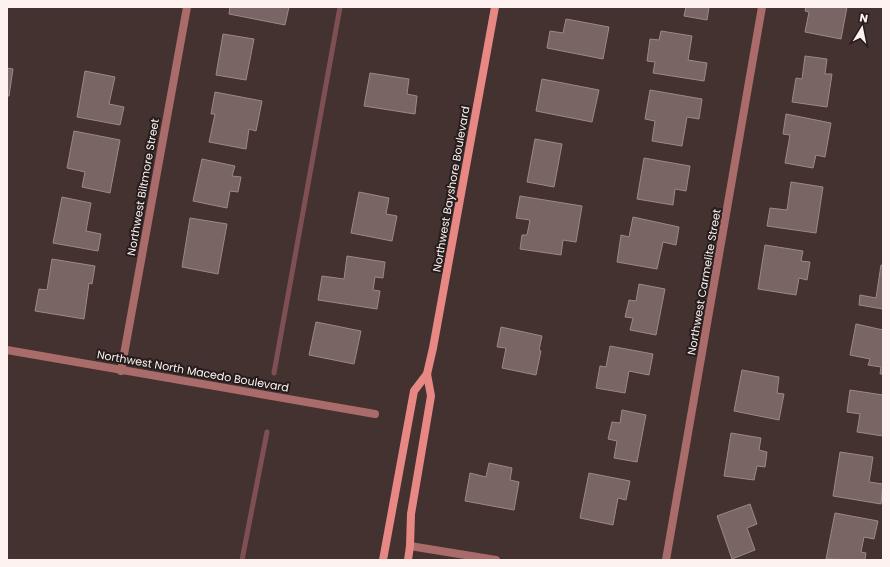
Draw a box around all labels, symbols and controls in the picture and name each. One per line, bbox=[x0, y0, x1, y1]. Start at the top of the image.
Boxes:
north arrow bbox=[842, 8, 882, 48]
text: N bbox=[858, 10, 869, 27]
street label: Northwest Bayshore Boulevard bbox=[429, 105, 473, 273]
street label: Northwest Biltmore Street bbox=[123, 117, 163, 257]
street label: Northwest Carmelite Street bbox=[683, 208, 725, 356]
street label: Northwest North Macedo Boulevard bbox=[96, 346, 290, 396]

